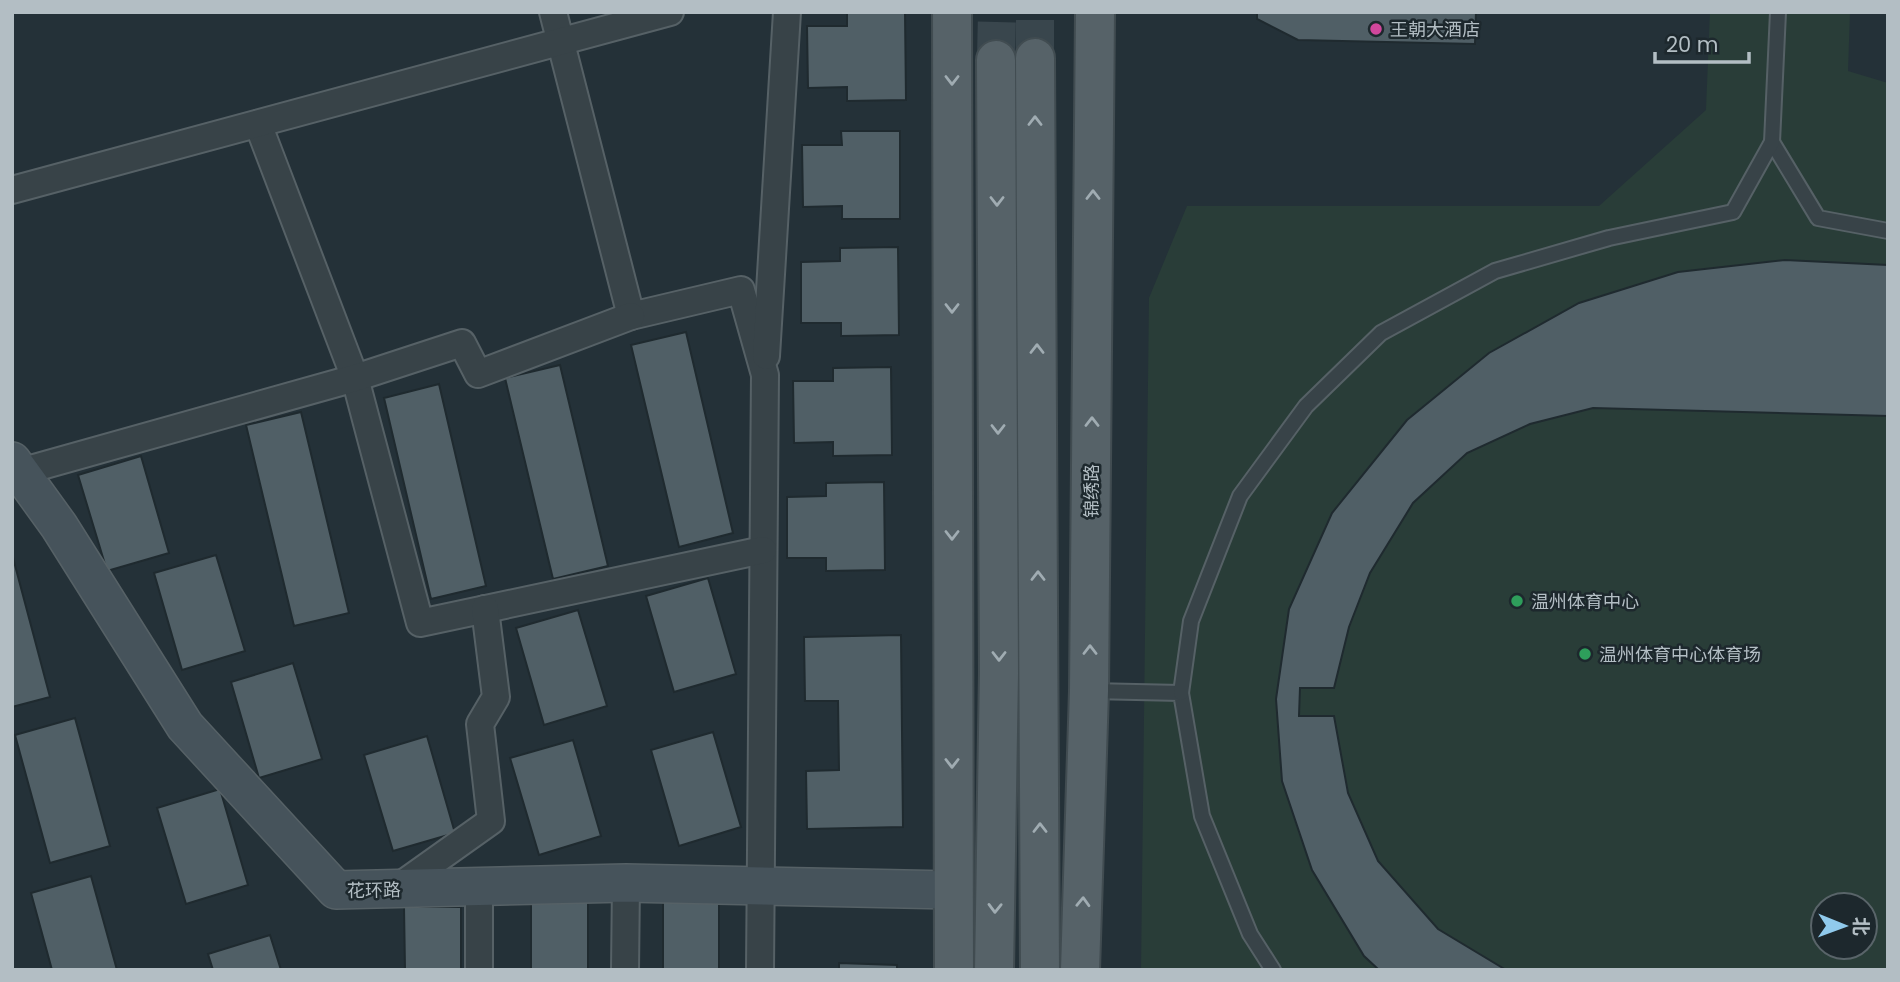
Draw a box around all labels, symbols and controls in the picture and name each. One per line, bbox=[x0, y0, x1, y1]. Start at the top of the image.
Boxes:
place label: 王朝大酒店 bbox=[1390, 17, 1480, 42]
marker: 王朝大酒店 bbox=[1368, 21, 1384, 37]
scale bar bbox=[1655, 21, 1750, 65]
text: 20 m bbox=[1666, 30, 1719, 59]
one-way arrow bbox=[944, 76, 960, 86]
one-way arrow bbox=[1027, 115, 1043, 126]
one-way arrow bbox=[1085, 189, 1101, 199]
one-way arrow bbox=[989, 197, 1005, 207]
one-way arrow bbox=[944, 303, 960, 314]
one-way arrow bbox=[1029, 343, 1044, 354]
one-way arrow bbox=[1084, 416, 1099, 427]
one-way arrow bbox=[990, 424, 1006, 435]
street label: 锦绣路 bbox=[1079, 464, 1104, 518]
one-way arrow bbox=[944, 531, 960, 541]
one-way arrow bbox=[1030, 570, 1046, 581]
place label: 温州体育中心 bbox=[1531, 589, 1639, 614]
marker: 温州体育中心 bbox=[1509, 593, 1525, 609]
place label: 温州体育中心体育场 bbox=[1599, 642, 1761, 667]
one-way arrow bbox=[1082, 644, 1098, 654]
marker: 温州体育中心体育场 bbox=[1577, 646, 1593, 662]
one-way arrow bbox=[991, 652, 1007, 662]
one-way arrow bbox=[944, 758, 960, 769]
one-way arrow bbox=[1032, 822, 1047, 833]
street label: 花环路 bbox=[347, 877, 401, 903]
north arrow bbox=[1809, 891, 1879, 961]
one-way arrow bbox=[1075, 896, 1090, 907]
one-way arrow bbox=[987, 903, 1002, 914]
text: 北 bbox=[1847, 917, 1874, 936]

